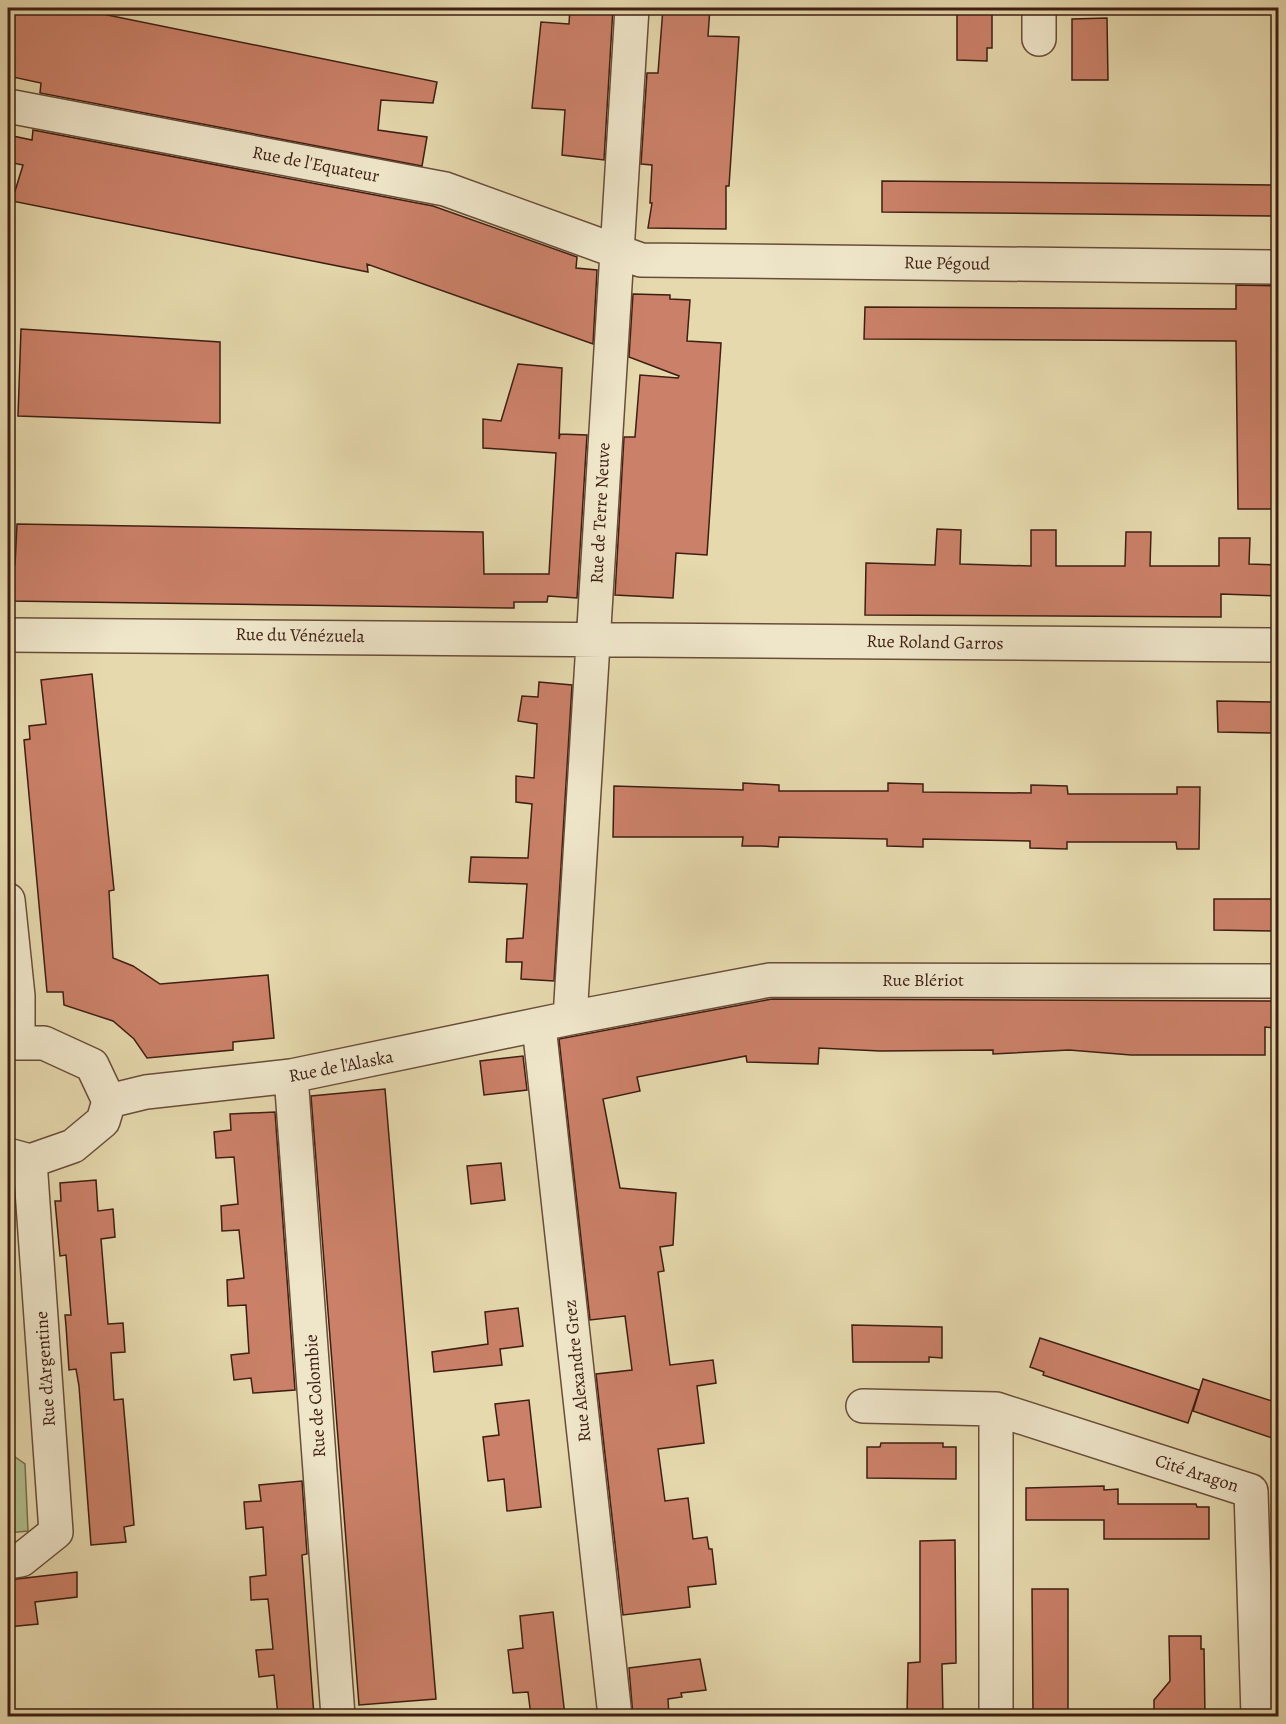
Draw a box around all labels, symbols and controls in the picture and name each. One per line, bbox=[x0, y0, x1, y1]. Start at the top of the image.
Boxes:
street label: Rue de l'Equateur bbox=[250, 140, 382, 188]
street label: Rue Pégoud bbox=[904, 250, 991, 276]
street label: Rue de Terre Neuve bbox=[584, 442, 616, 584]
street label: Rue du Vénézuela bbox=[235, 622, 365, 648]
street label: Rue Roland Garros bbox=[866, 629, 1004, 655]
street label: Rue Blériot bbox=[882, 968, 964, 992]
street label: Rue de l'Alaska bbox=[287, 1044, 396, 1088]
street label: Rue Alexandre Grez bbox=[558, 1299, 596, 1443]
street label: Rue d'Argentine bbox=[29, 1310, 61, 1428]
street label: Rue de Colombie bbox=[299, 1334, 331, 1458]
street label: Cité Aragon bbox=[1152, 1448, 1242, 1498]

